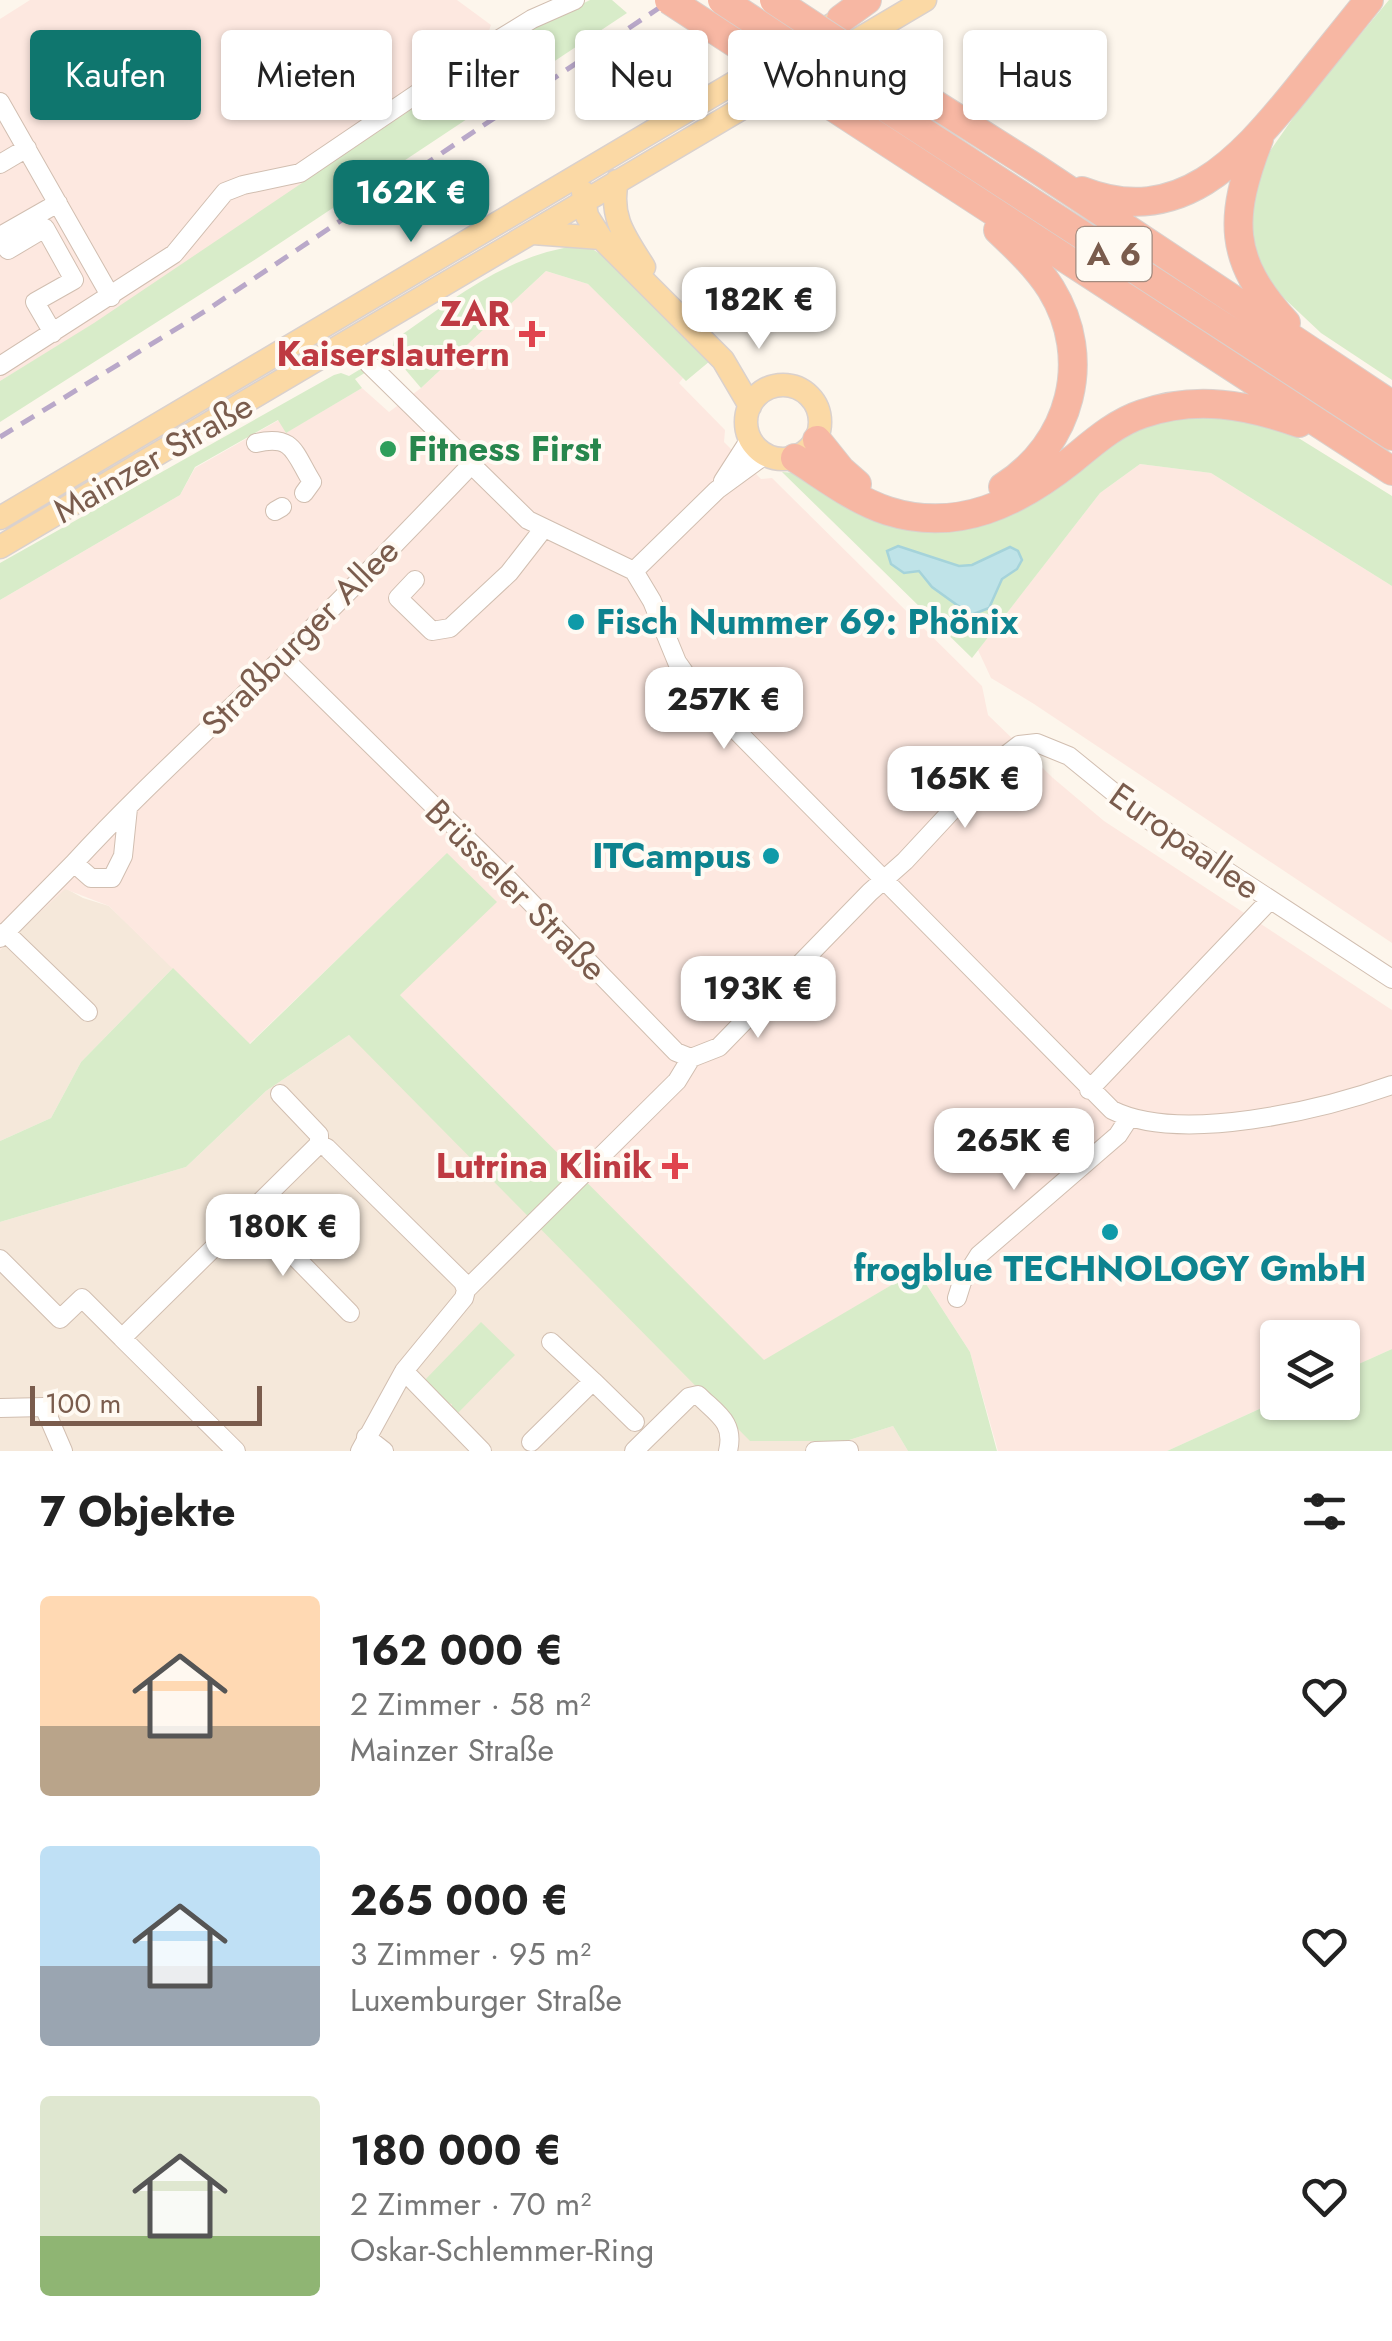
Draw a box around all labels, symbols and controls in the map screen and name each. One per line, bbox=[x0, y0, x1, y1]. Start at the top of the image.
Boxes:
chip: Kaufen bbox=[30, 30, 201, 120]
chip: Mieten bbox=[221, 30, 392, 120]
chip: Filter bbox=[412, 30, 555, 120]
chip: Neu bbox=[575, 30, 708, 120]
chip: Wohnung bbox=[728, 30, 943, 120]
chip: Haus bbox=[963, 30, 1107, 120]
pin: 162K € bbox=[330, 160, 492, 245]
text: 162K € bbox=[355, 169, 467, 215]
road number: A 6 bbox=[1076, 227, 1152, 281]
pin: 182K € bbox=[678, 267, 840, 352]
text: 182K € bbox=[704, 276, 814, 322]
place label: ZAR Kaiserslautern bbox=[277, 289, 510, 379]
marker: ZAR Kaiserslautern bbox=[519, 321, 545, 347]
street label: Mainzer Straße bbox=[44, 381, 262, 535]
place label: Fitness First bbox=[408, 424, 601, 474]
marker: Fitness First bbox=[377, 438, 399, 460]
street label: Straßburger Allee bbox=[190, 527, 410, 747]
place label: Fisch Nummer 69: Phönix bbox=[596, 597, 1019, 647]
marker: Fisch Nummer 69: Phönix bbox=[565, 611, 587, 633]
pin: 257K € bbox=[643, 667, 805, 752]
text: 257K € bbox=[667, 676, 781, 722]
pin: 165K € bbox=[884, 746, 1046, 831]
text: 165K € bbox=[909, 755, 1021, 801]
street label: Europaallee bbox=[1099, 771, 1271, 911]
street label: Brüsseler Straße bbox=[414, 788, 618, 992]
place label: ITCampus bbox=[592, 831, 751, 881]
marker: ITCampus bbox=[760, 845, 782, 867]
pin: 193K € bbox=[677, 956, 839, 1041]
text: 193K € bbox=[703, 965, 813, 1011]
pin: 265K € bbox=[933, 1108, 1095, 1193]
text: 265K € bbox=[956, 1117, 1072, 1163]
place label: Lutrina Klinik bbox=[436, 1141, 652, 1191]
marker: Lutrina Klinik bbox=[662, 1153, 688, 1179]
pin: 180K € bbox=[202, 1194, 364, 1279]
text: 180K € bbox=[228, 1203, 338, 1249]
marker: frogblue TECHNOLOGY GmbH bbox=[1099, 1221, 1121, 1243]
place label: frogblue TECHNOLOGY GmbH bbox=[854, 1244, 1366, 1294]
map controls bbox=[1260, 1320, 1360, 1420]
button: layers bbox=[1260, 1320, 1360, 1420]
scale bar bbox=[30, 1381, 262, 1426]
text: 100 m bbox=[45, 1383, 121, 1424]
text: 7 Objekte bbox=[40, 1481, 235, 1542]
icon: filters bbox=[1297, 1484, 1352, 1539]
text: 162 000 € bbox=[350, 1620, 563, 1681]
icon: home bbox=[120, 1636, 240, 1756]
icon: heart bbox=[1297, 1669, 1352, 1724]
text: 2 Zimmer · 58 m² bbox=[350, 1681, 591, 1727]
text: Mainzer Straße bbox=[350, 1727, 554, 1773]
text: 265 000 € bbox=[350, 1870, 569, 1931]
icon: home bbox=[120, 1886, 240, 2006]
icon: heart bbox=[1297, 1919, 1352, 1974]
text: 3 Zimmer · 95 m² bbox=[350, 1931, 591, 1977]
text: Luxemburger Straße bbox=[350, 1977, 622, 2023]
text: 180 000 € bbox=[350, 2120, 562, 2181]
icon: home bbox=[120, 2136, 240, 2256]
icon: heart bbox=[1297, 2169, 1352, 2224]
text: 2 Zimmer · 70 m² bbox=[350, 2181, 591, 2227]
text: Oskar-Schlemmer-Ring bbox=[350, 2227, 654, 2273]

